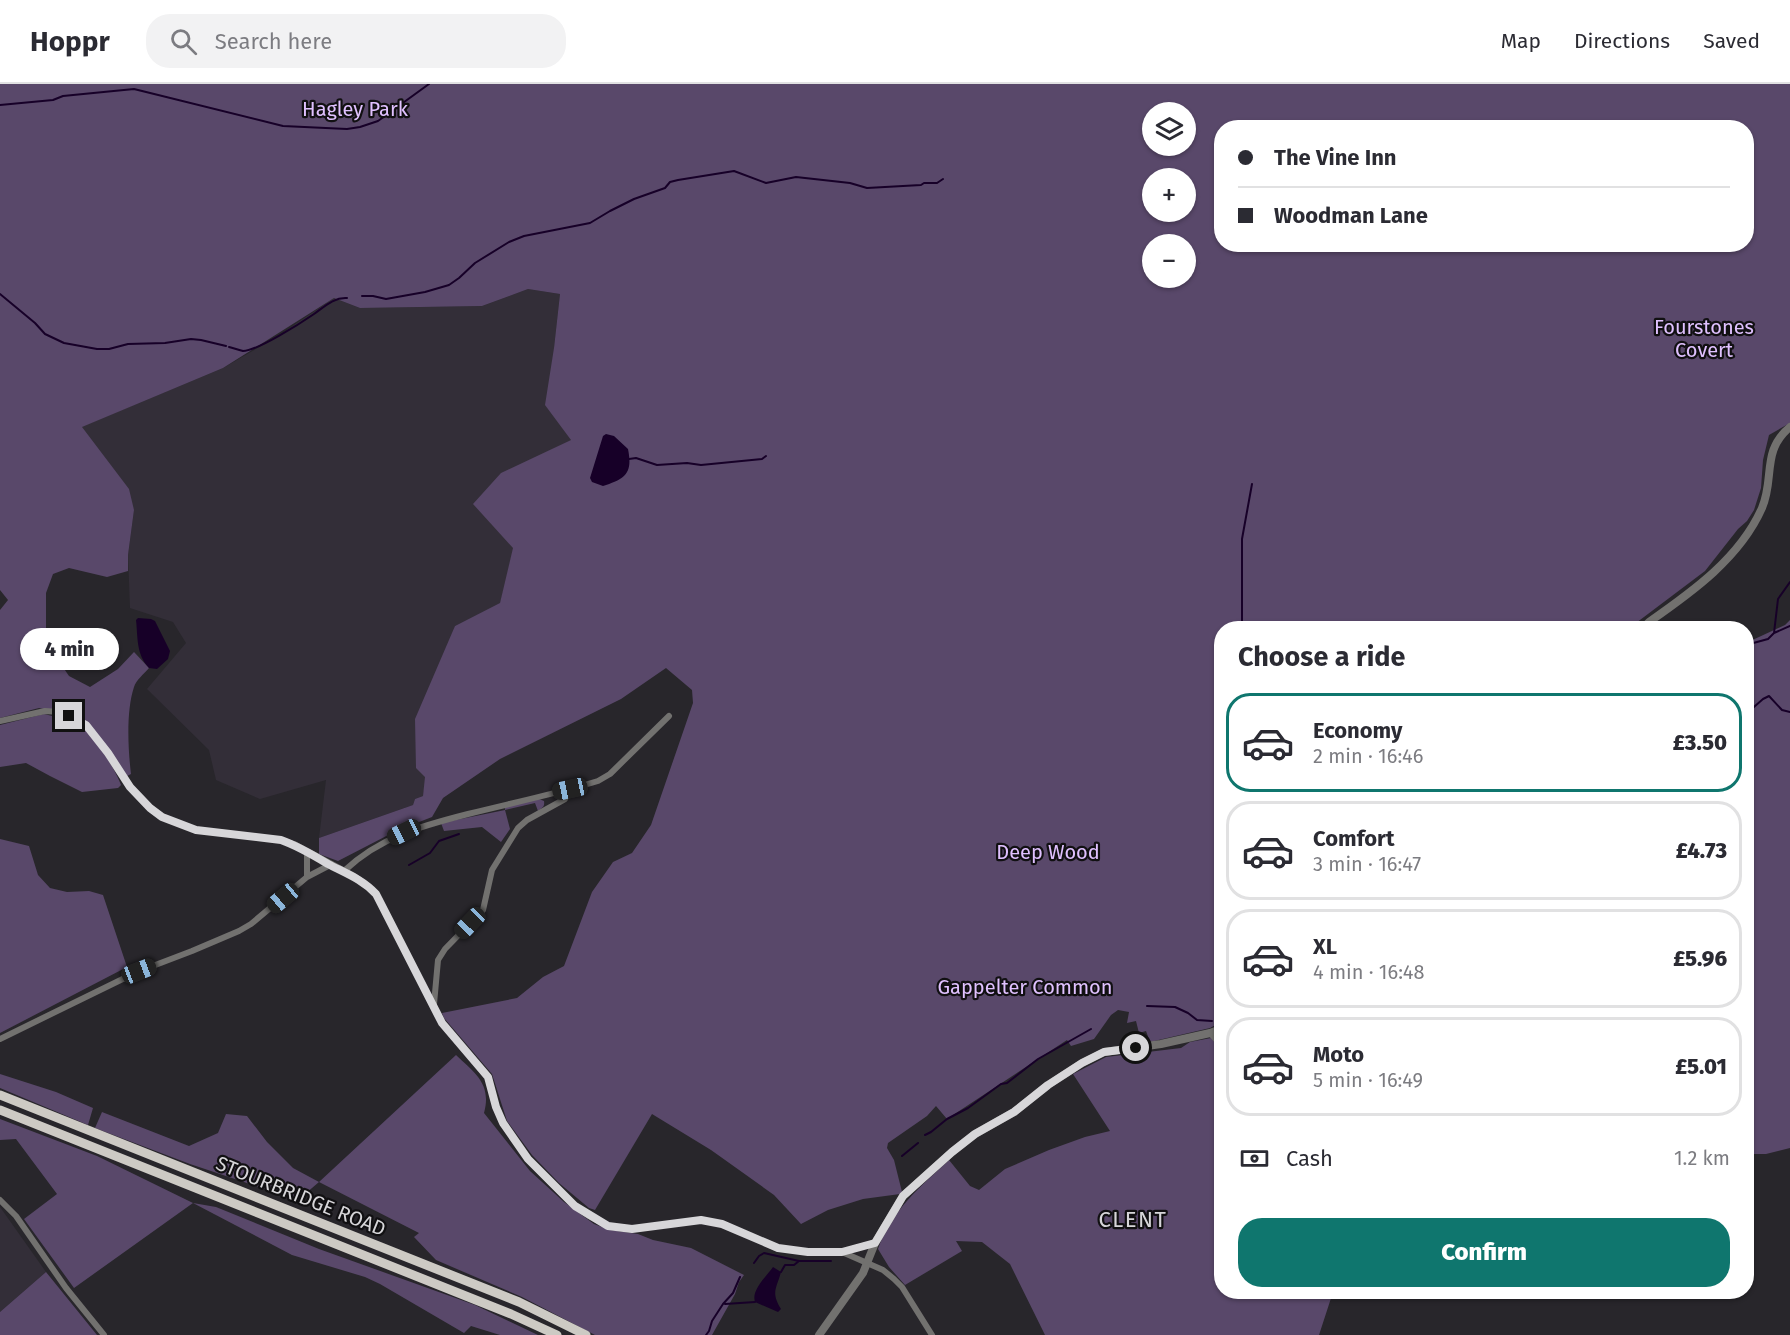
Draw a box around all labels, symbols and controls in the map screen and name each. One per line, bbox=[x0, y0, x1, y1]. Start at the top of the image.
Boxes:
search box bbox=[146, 14, 566, 68]
text: Hoppr bbox=[30, 25, 110, 58]
icon: search bbox=[167, 25, 200, 58]
text: Search here bbox=[215, 28, 332, 55]
text: Map bbox=[1501, 28, 1541, 54]
text: Directions bbox=[1574, 28, 1670, 54]
text: Saved bbox=[1703, 28, 1760, 54]
park label: Hagley Park bbox=[302, 97, 409, 121]
map controls bbox=[1142, 102, 1196, 288]
button: layers bbox=[1142, 102, 1196, 156]
text: The Vine Inn bbox=[1274, 144, 1397, 171]
button: + bbox=[1142, 168, 1196, 222]
text: Woodman Lane bbox=[1274, 202, 1428, 229]
button: − bbox=[1142, 234, 1196, 288]
park label: Fourstones Covert bbox=[1654, 315, 1754, 362]
callout: 4 min bbox=[20, 629, 118, 671]
text: 4 min bbox=[44, 637, 95, 661]
text: Choose a ride bbox=[1238, 641, 1405, 673]
route end bbox=[55, 702, 82, 729]
icon: car bbox=[1241, 716, 1295, 770]
text: Economy bbox=[1313, 717, 1402, 744]
text: £3.50 bbox=[1673, 729, 1727, 756]
text: 2 min · 16:46 bbox=[1313, 744, 1423, 768]
car bbox=[551, 776, 589, 802]
car bbox=[384, 816, 424, 848]
icon: car bbox=[1241, 824, 1295, 878]
text: Comfort bbox=[1313, 825, 1394, 852]
text: £4.73 bbox=[1676, 837, 1727, 864]
park label: Deep Wood bbox=[996, 840, 1100, 864]
text: 3 min · 16:47 bbox=[1313, 852, 1421, 876]
car bbox=[263, 880, 303, 916]
car bbox=[451, 904, 489, 942]
icon: car bbox=[1241, 932, 1295, 986]
text: XL bbox=[1313, 933, 1337, 960]
text: £5.96 bbox=[1673, 945, 1727, 972]
car bbox=[119, 956, 159, 986]
text: 4 min · 16:48 bbox=[1313, 960, 1425, 984]
park label: Gappelter Common bbox=[937, 975, 1113, 999]
route start bbox=[1122, 1034, 1149, 1061]
icon: car bbox=[1241, 1040, 1295, 1094]
text: Moto bbox=[1313, 1041, 1364, 1068]
text: £5.01 bbox=[1675, 1053, 1727, 1080]
text: 5 min · 16:49 bbox=[1313, 1068, 1423, 1092]
icon: cash bbox=[1238, 1142, 1271, 1175]
text: Cash bbox=[1286, 1145, 1333, 1172]
text: 1.2 km bbox=[1674, 1146, 1730, 1170]
street label: STOURBRIDGE ROAD bbox=[213, 1151, 389, 1241]
district label: CLENT bbox=[1099, 1206, 1167, 1233]
button: Confirm bbox=[1238, 1218, 1730, 1287]

